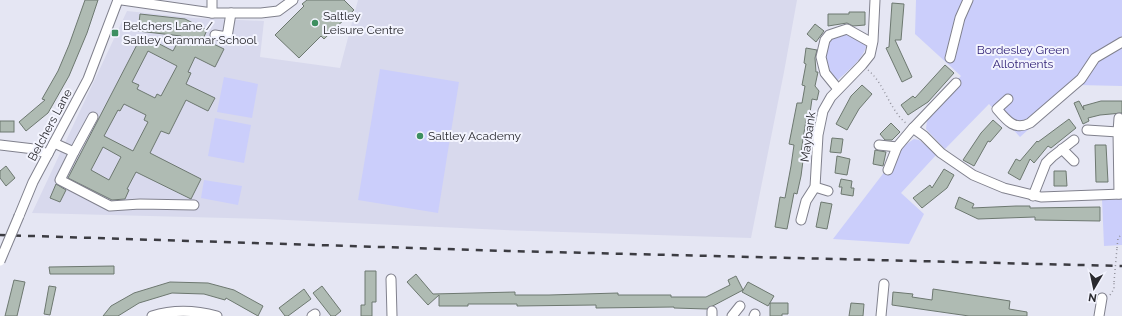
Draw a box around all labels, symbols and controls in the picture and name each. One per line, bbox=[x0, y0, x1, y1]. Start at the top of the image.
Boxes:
place label: Saltley Leisure Centre bbox=[323, 9, 404, 37]
marker: Saltley Leisure Centre bbox=[310, 18, 320, 28]
place label: Belchers Lane / Saltley Grammar School bbox=[123, 19, 258, 47]
marker: Belchers Lane / Saltley Grammar School bbox=[110, 28, 120, 38]
park label: Bordesley Green Allotments bbox=[977, 43, 1069, 71]
street label: Belchers Lane bbox=[25, 87, 75, 163]
street label: Maybank bbox=[798, 110, 819, 163]
place label: Saltley Academy bbox=[428, 129, 522, 143]
marker: Saltley Academy bbox=[415, 131, 425, 141]
north arrow bbox=[1074, 268, 1114, 308]
text: N bbox=[1087, 290, 1098, 304]

